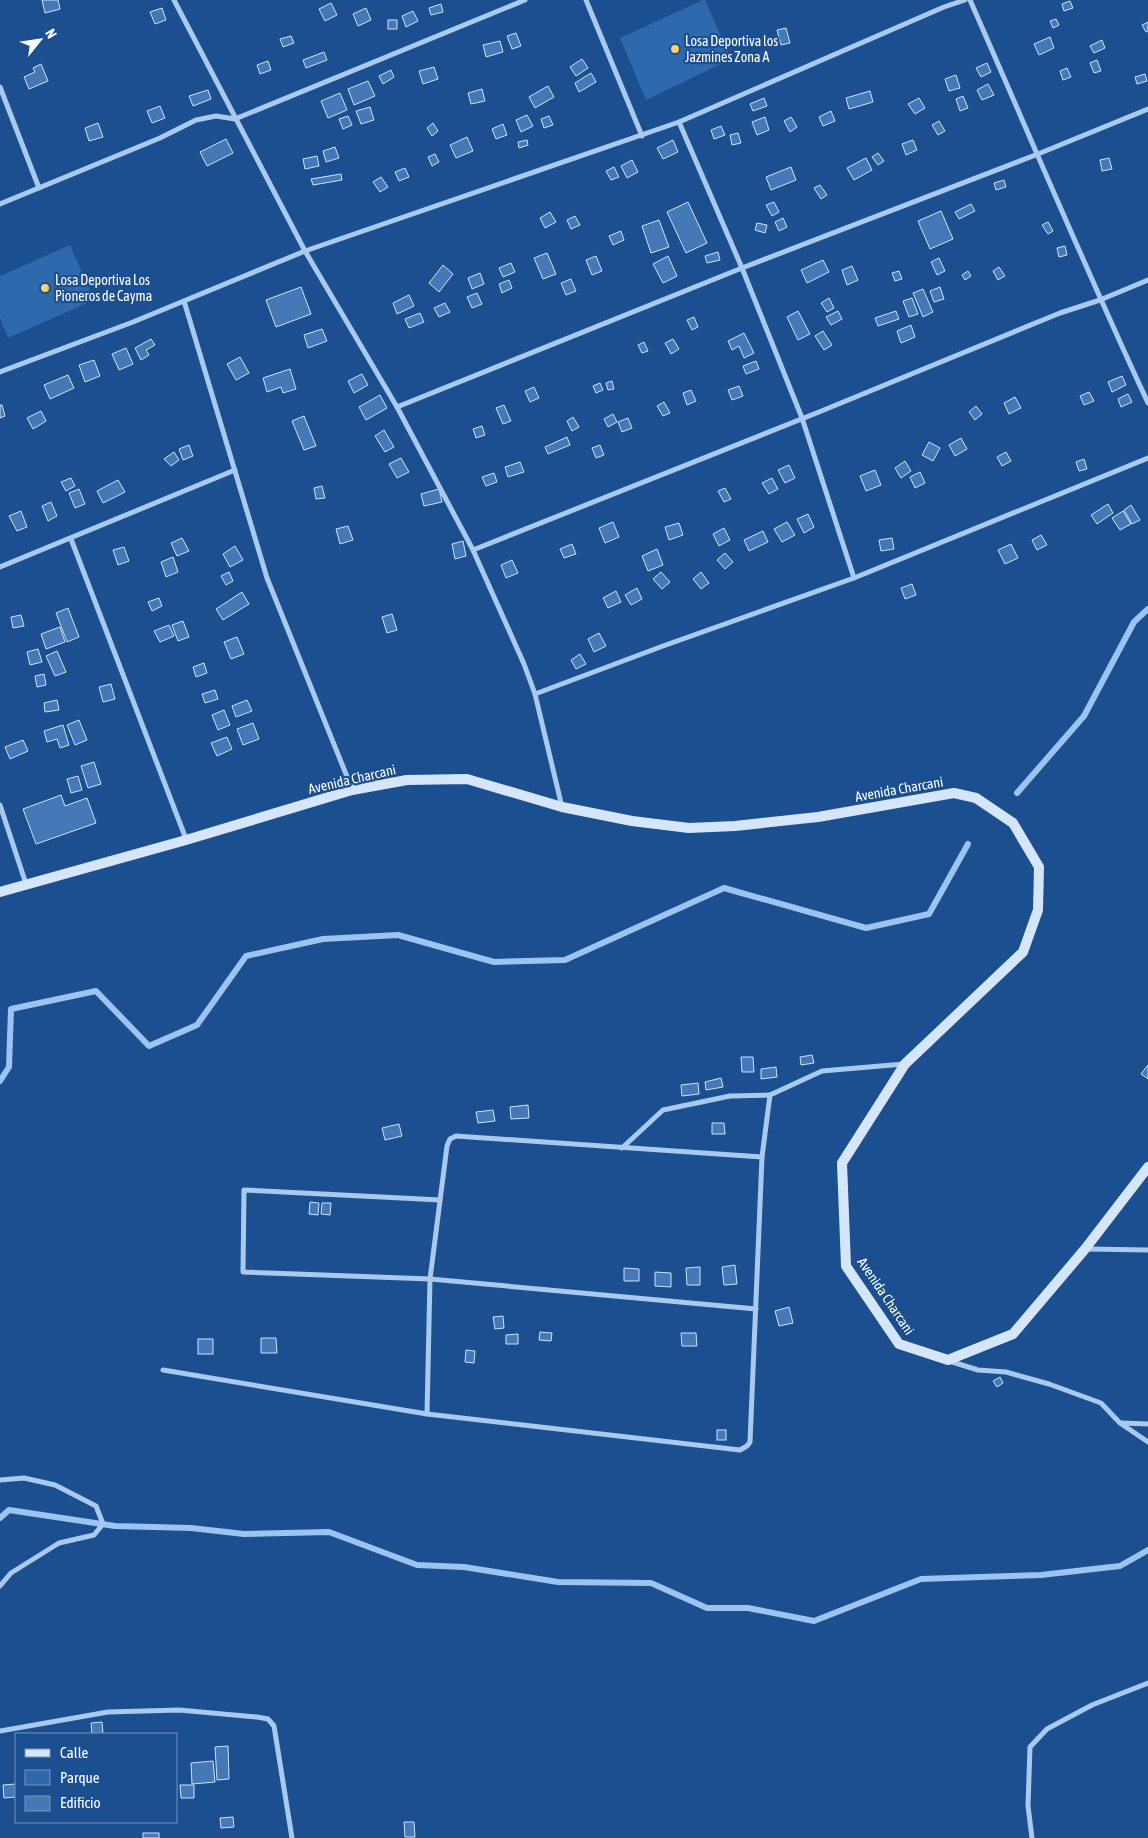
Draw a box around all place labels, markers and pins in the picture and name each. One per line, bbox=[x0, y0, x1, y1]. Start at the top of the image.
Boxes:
place label: Losa Deportiva los Jazmines Zona A bbox=[685, 33, 778, 65]
marker: Losa Deportiva los Jazmines Zona A bbox=[669, 43, 681, 55]
place label: Losa Deportiva Los Pioneros de Cayma bbox=[55, 272, 152, 304]
marker: Losa Deportiva Los Pioneros de Cayma bbox=[39, 282, 51, 294]

